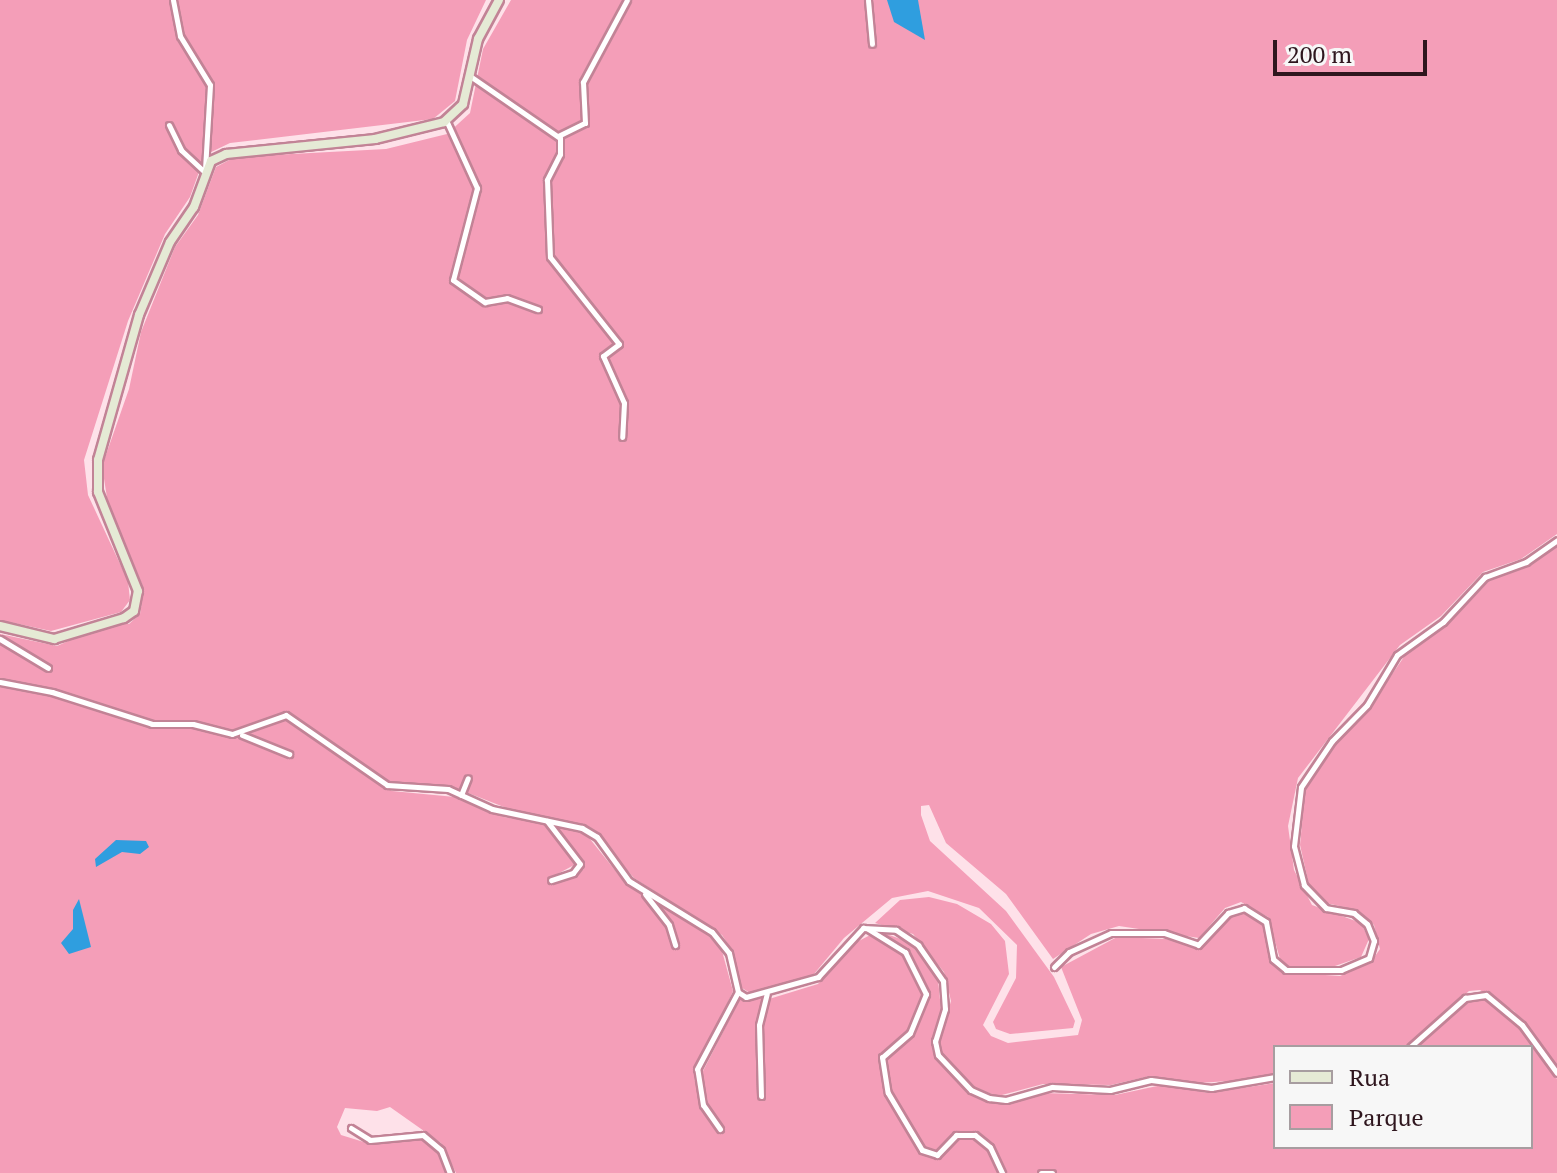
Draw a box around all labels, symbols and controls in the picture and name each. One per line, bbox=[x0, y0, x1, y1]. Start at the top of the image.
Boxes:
scale bar bbox=[1277, 24, 1431, 74]
text: 200 m bbox=[1287, 38, 1352, 70]
legend bbox=[1273, 1045, 1533, 1149]
text: Rua bbox=[1349, 1061, 1390, 1093]
text: Parque bbox=[1349, 1101, 1424, 1133]

